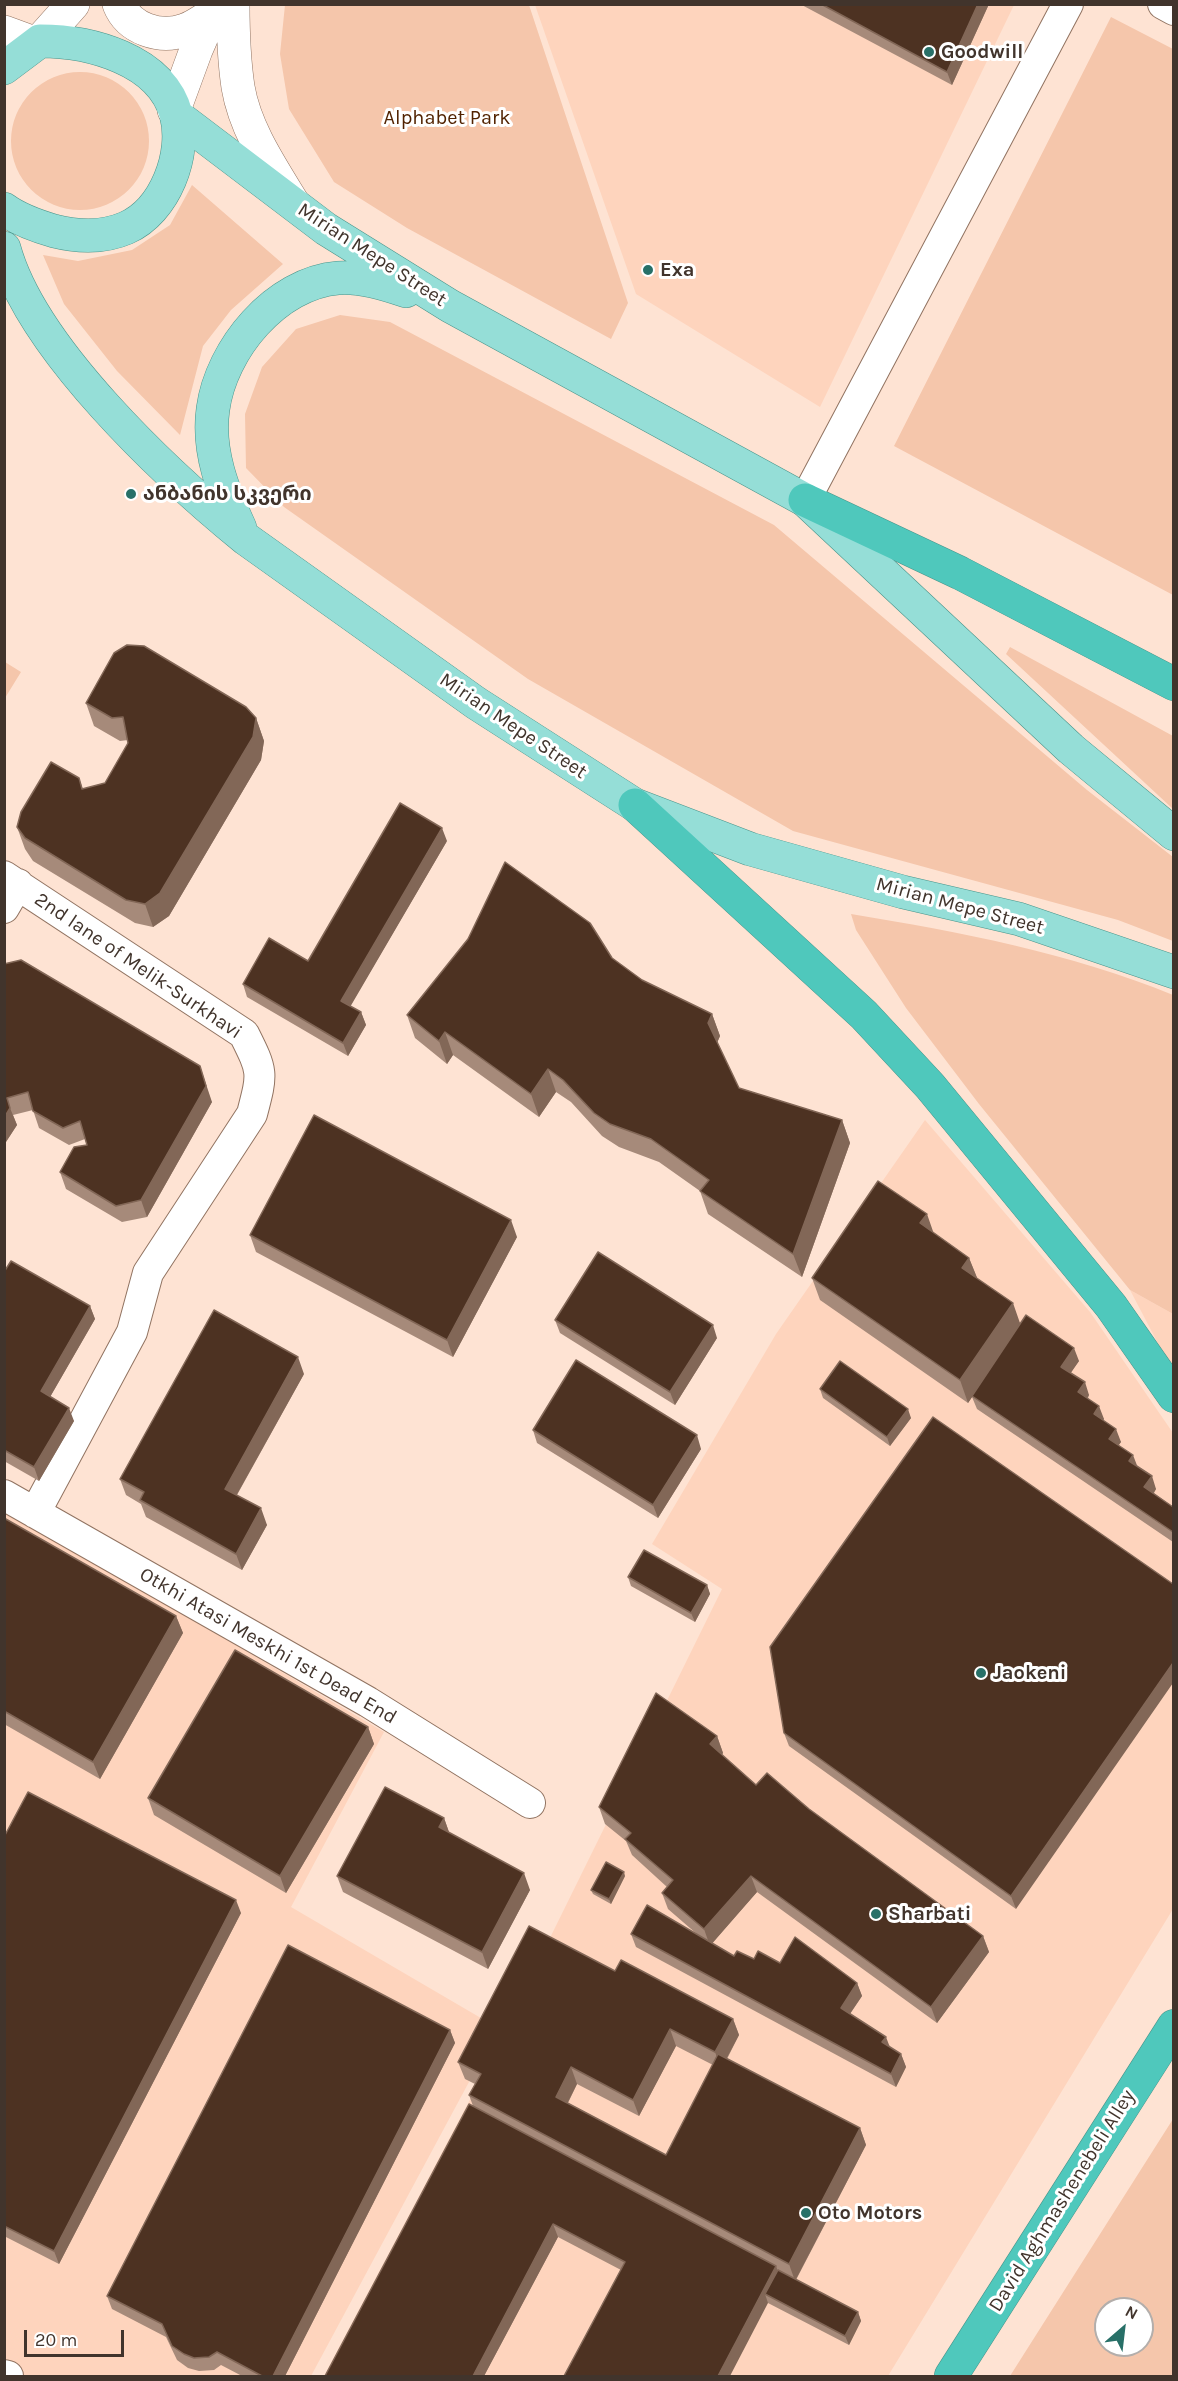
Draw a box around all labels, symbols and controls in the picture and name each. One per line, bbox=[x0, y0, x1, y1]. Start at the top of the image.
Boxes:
place label: Goodwill bbox=[941, 40, 1023, 64]
marker: Goodwill bbox=[922, 45, 936, 59]
park label: Alphabet Park bbox=[384, 106, 510, 130]
street label: Mirian Mepe Street bbox=[293, 198, 451, 312]
place label: Exa bbox=[660, 258, 694, 282]
marker: Exa bbox=[641, 263, 655, 277]
place label: ანბანის სკვერი bbox=[143, 482, 312, 506]
marker: ანბანის სკვერი bbox=[124, 487, 138, 501]
street label: Mirian Mepe Street bbox=[435, 668, 591, 784]
street label: Mirian Mepe Street bbox=[873, 872, 1047, 940]
street label: 2nd lane of Melik-Surkhavi bbox=[30, 887, 246, 1045]
street label: Otkhi Atasi Meskhi 1st Dead End bbox=[135, 1562, 401, 1730]
place label: Jaokeni bbox=[993, 1661, 1066, 1685]
marker: Jaokeni bbox=[974, 1666, 988, 1680]
place label: Sharbati bbox=[888, 1902, 971, 1926]
marker: Sharbati bbox=[869, 1907, 883, 1921]
street label: David Aghmashenebeli Alley bbox=[984, 2086, 1140, 2316]
place label: Oto Motors bbox=[818, 2201, 922, 2225]
marker: Oto Motors bbox=[799, 2206, 813, 2220]
north arrow bbox=[1094, 2297, 1154, 2357]
text: N bbox=[1122, 2301, 1141, 2324]
scale bar bbox=[27, 2318, 128, 2356]
text: 20 m bbox=[35, 2329, 77, 2351]

